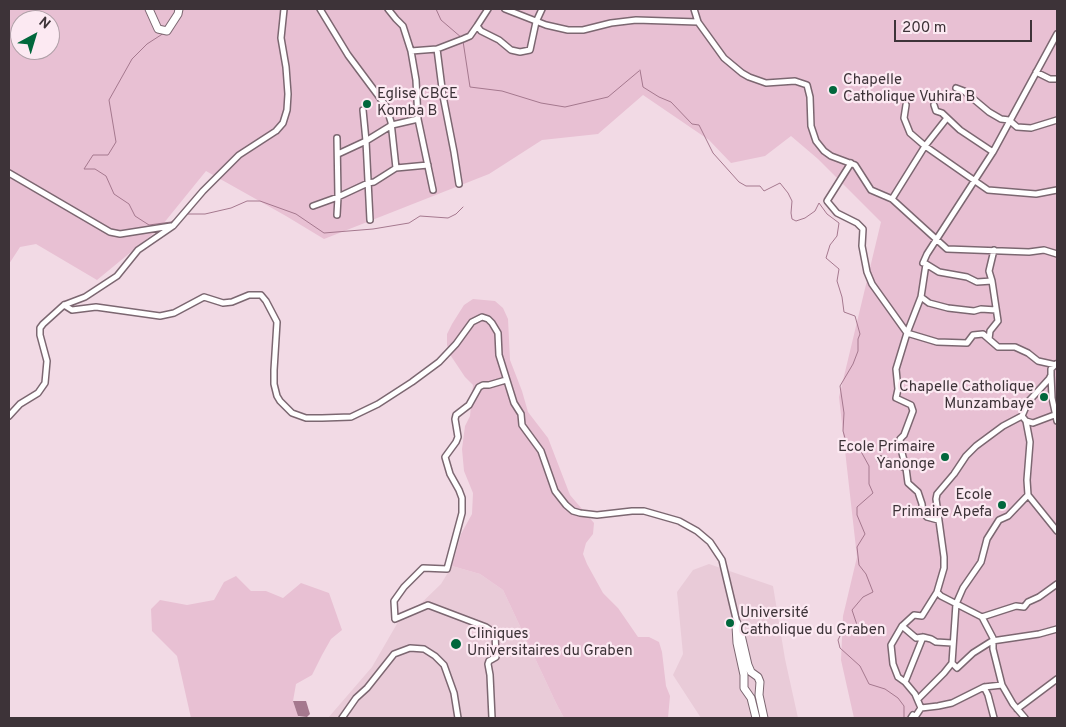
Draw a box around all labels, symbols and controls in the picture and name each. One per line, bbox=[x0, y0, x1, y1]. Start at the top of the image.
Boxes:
north arrow bbox=[10, 10, 60, 60]
scale bar bbox=[896, 10, 1034, 42]
text: N bbox=[35, 14, 53, 34]
text: 200 m bbox=[902, 19, 947, 38]
place label: Chapelle Catholique Vuhira B bbox=[843, 72, 975, 107]
marker: Chapelle Catholique Vuhira B bbox=[827, 84, 839, 96]
place label: Eglise CBCE Komba B bbox=[377, 86, 458, 121]
marker: Eglise CBCE Komba B bbox=[361, 98, 373, 110]
place label: Chapelle Catholique Munzambaye bbox=[899, 379, 1034, 414]
marker: Chapelle Catholique Munzambaye bbox=[1038, 391, 1050, 403]
place label: Ecole Primaire Yanonge bbox=[838, 439, 935, 474]
marker: Ecole Primaire Yanonge bbox=[939, 451, 951, 463]
place label: Ecole Primaire Apefa bbox=[892, 487, 992, 522]
marker: Ecole Primaire Apefa bbox=[996, 499, 1008, 511]
place label: Université Catholique du Graben bbox=[740, 605, 885, 640]
marker: Université Catholique du Graben bbox=[724, 617, 736, 629]
place label: Cliniques Universitaires du Graben bbox=[467, 626, 633, 661]
marker: Cliniques Universitaires du Graben bbox=[449, 637, 463, 651]

